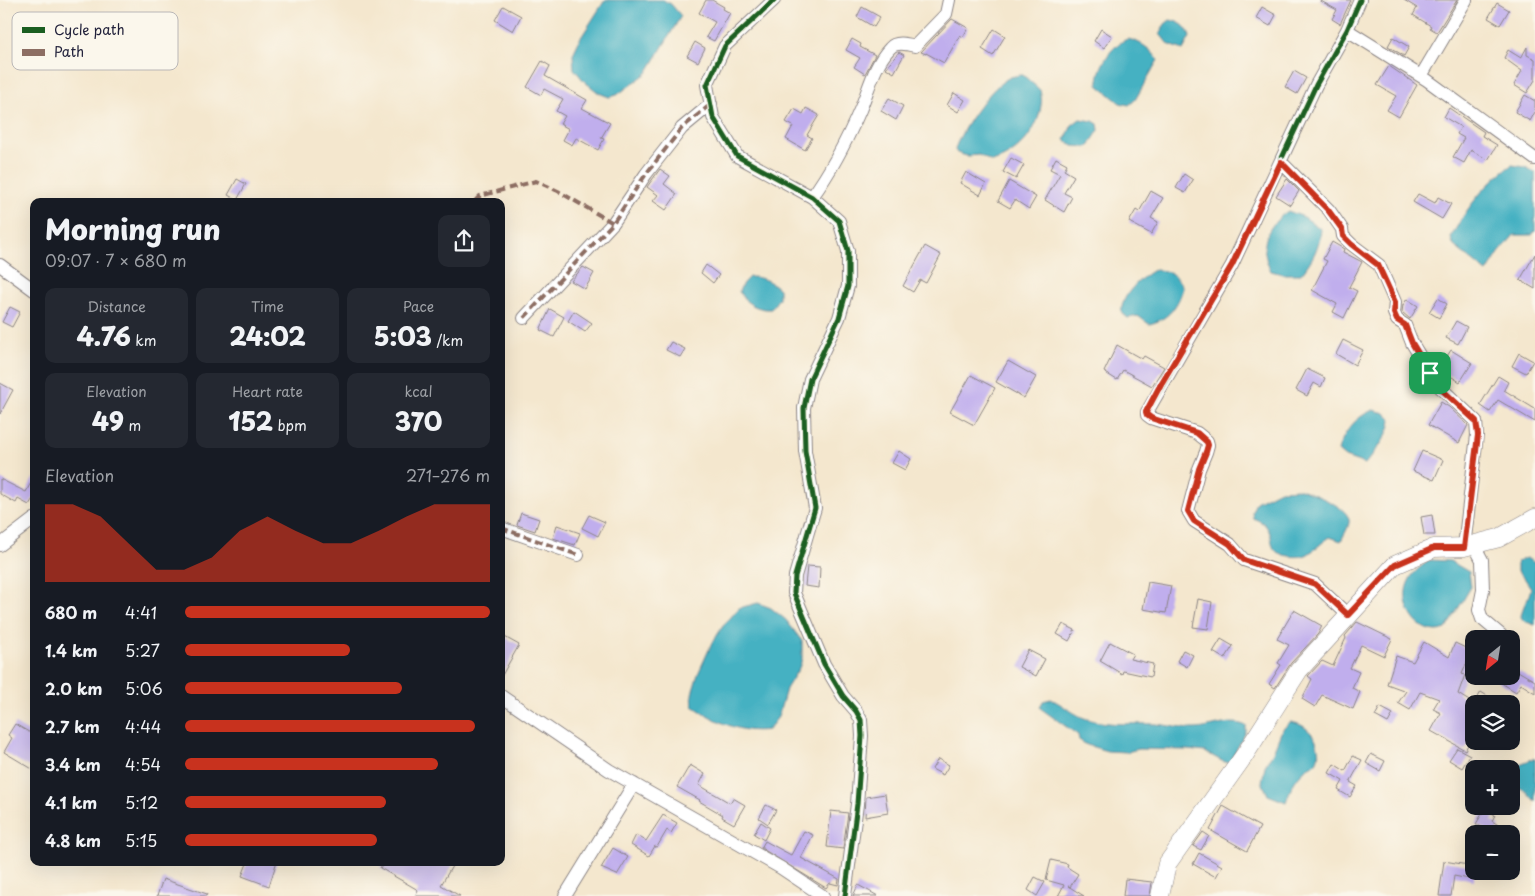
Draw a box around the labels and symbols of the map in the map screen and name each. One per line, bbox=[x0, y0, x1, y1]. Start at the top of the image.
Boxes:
legend bbox=[12, 12, 178, 70]
text: Cycle path bbox=[54, 19, 125, 40]
text: Path bbox=[54, 41, 84, 62]
pin bbox=[1409, 352, 1451, 394]
north arrow bbox=[1465, 630, 1520, 685]

